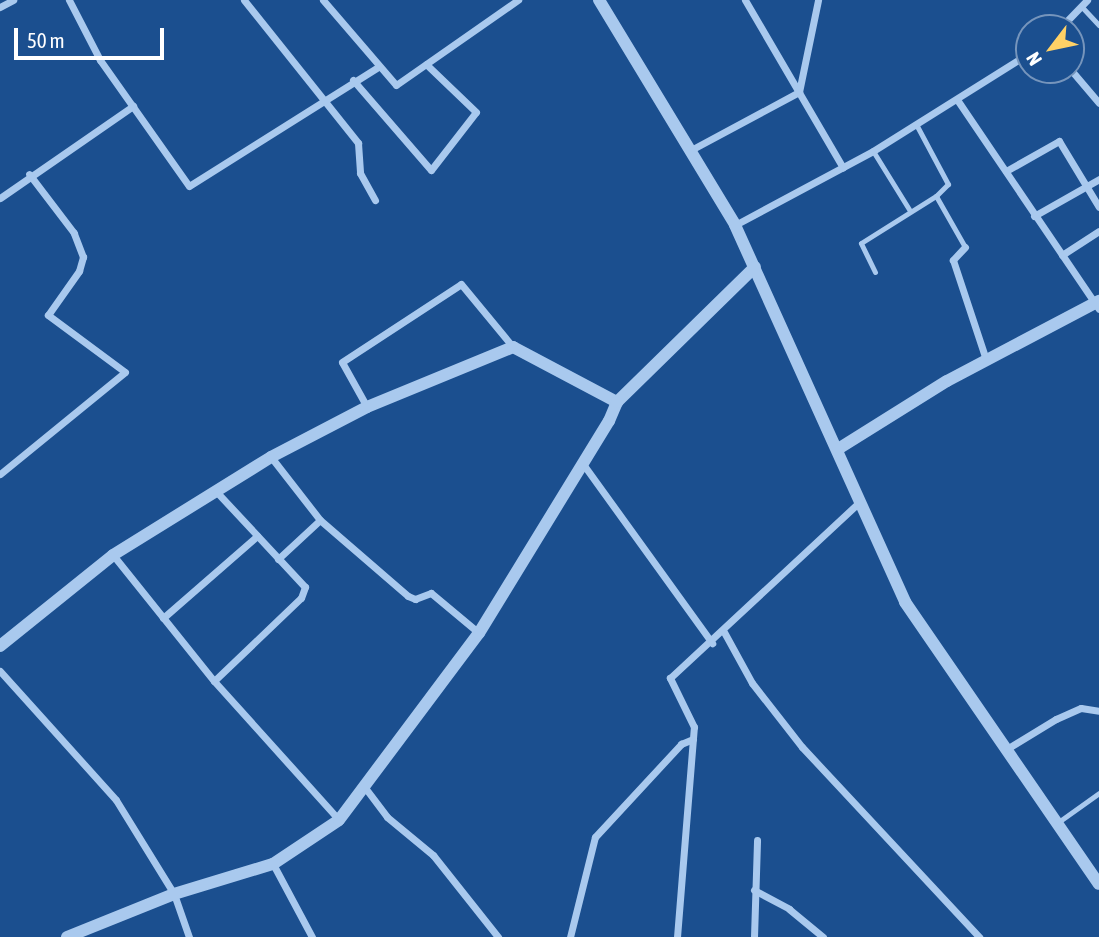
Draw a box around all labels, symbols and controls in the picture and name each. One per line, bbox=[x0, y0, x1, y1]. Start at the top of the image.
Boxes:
scale bar bbox=[18, 14, 168, 58]
north arrow bbox=[1015, 14, 1085, 84]
text: 50 m bbox=[27, 28, 65, 52]
text: N bbox=[1022, 48, 1046, 70]

